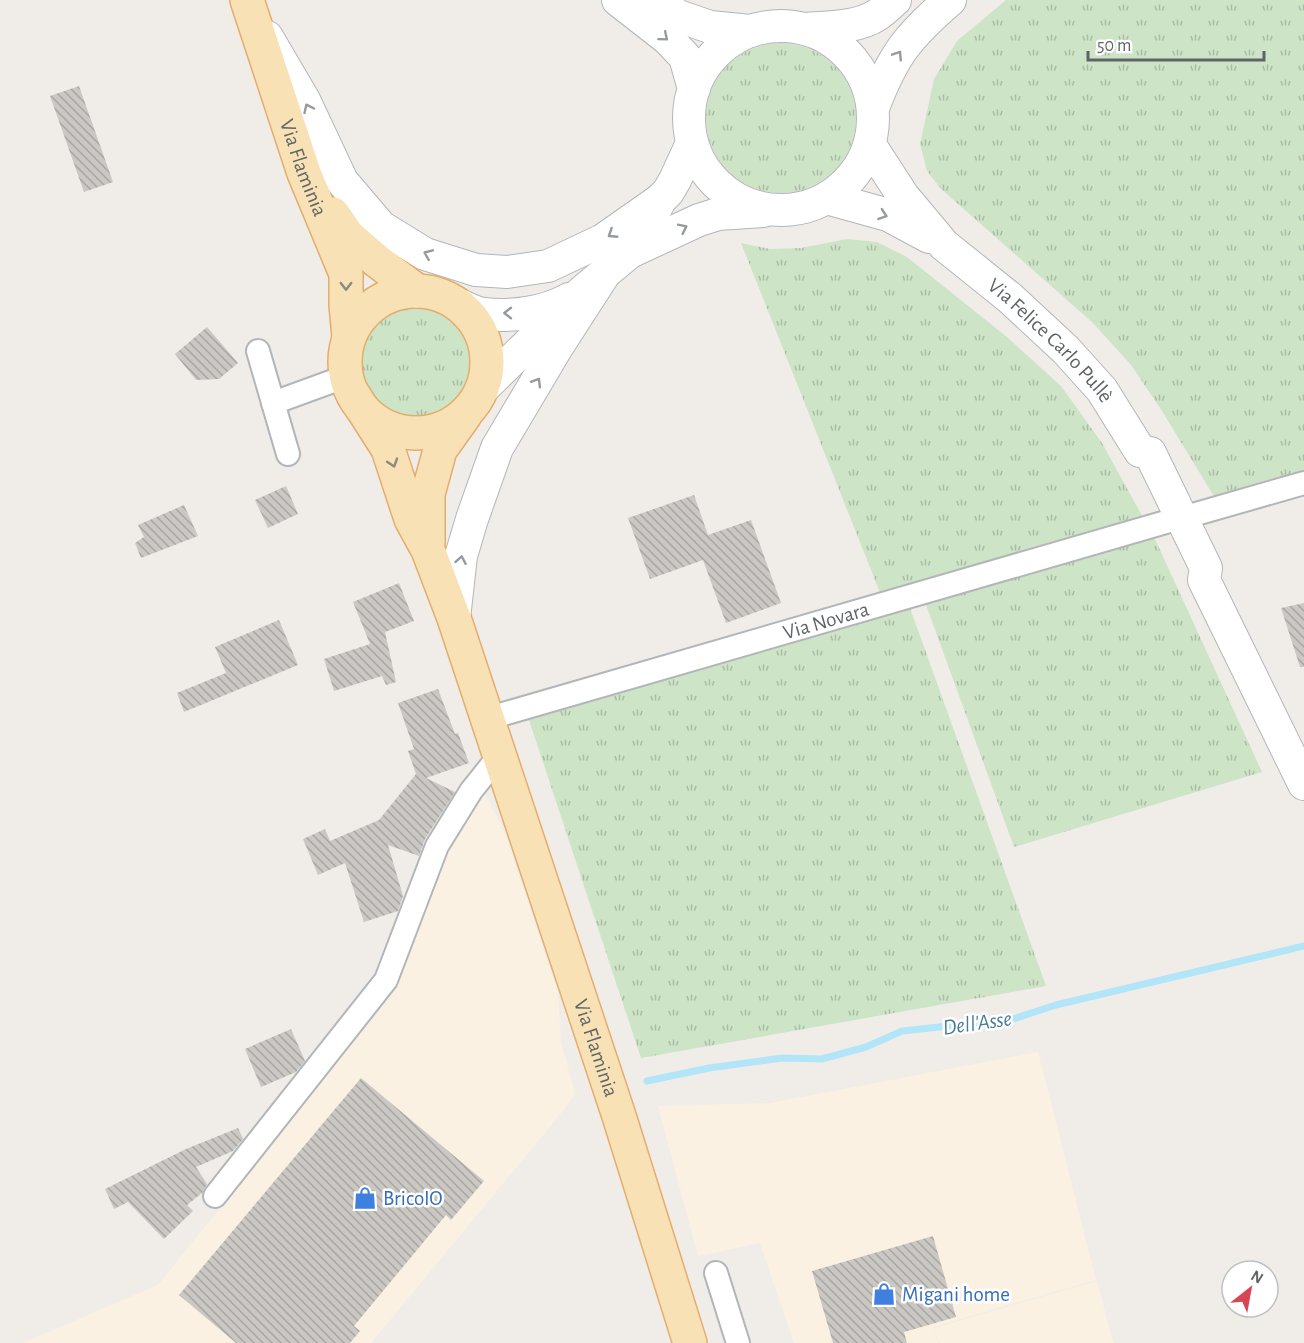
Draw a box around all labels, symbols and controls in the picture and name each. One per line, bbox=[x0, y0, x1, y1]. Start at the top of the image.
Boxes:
scale bar bbox=[1088, 24, 1264, 62]
one-way arrow bbox=[657, 29, 668, 40]
text: 50 m bbox=[1097, 37, 1131, 55]
one-way arrow bbox=[890, 51, 902, 61]
one-way arrow bbox=[303, 104, 315, 115]
street label: Via Flaminia bbox=[276, 117, 331, 220]
one-way arrow bbox=[877, 207, 888, 220]
one-way arrow bbox=[677, 223, 688, 235]
one-way arrow bbox=[608, 227, 619, 238]
one-way arrow bbox=[423, 249, 434, 261]
street label: Via Felice Carlo Pullè bbox=[984, 275, 1117, 406]
one-way arrow bbox=[340, 282, 352, 291]
one-way arrow bbox=[504, 307, 513, 319]
one-way arrow bbox=[529, 378, 541, 388]
one-way arrow bbox=[385, 457, 398, 468]
one-way arrow bbox=[454, 555, 467, 565]
street label: Via Novara bbox=[781, 599, 872, 643]
street label: Via Flaminia bbox=[570, 997, 622, 1100]
water label: Dell'Asse bbox=[941, 1007, 1013, 1039]
shop icon: BricoIO bbox=[352, 1185, 378, 1211]
place label: BricoIO bbox=[383, 1188, 443, 1209]
north arrow bbox=[1220, 1259, 1280, 1319]
text: N bbox=[1248, 1267, 1266, 1287]
shop icon: Migani home bbox=[871, 1281, 897, 1307]
place label: Migani home bbox=[902, 1284, 1010, 1305]

